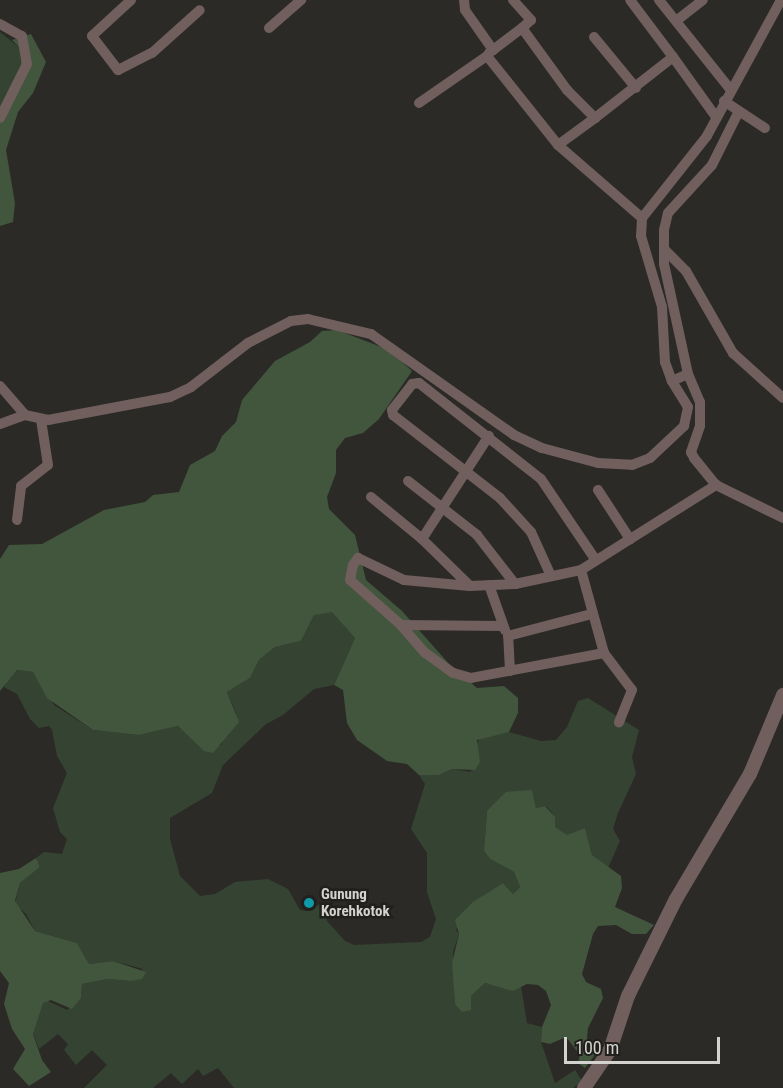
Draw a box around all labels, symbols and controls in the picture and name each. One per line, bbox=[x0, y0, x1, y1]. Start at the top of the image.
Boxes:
place label: Gunung Korehkotok bbox=[321, 885, 390, 920]
marker: Gunung Korehkotok bbox=[302, 896, 316, 910]
scale bar bbox=[567, 1025, 723, 1063]
text: 100 m bbox=[575, 1037, 619, 1058]

